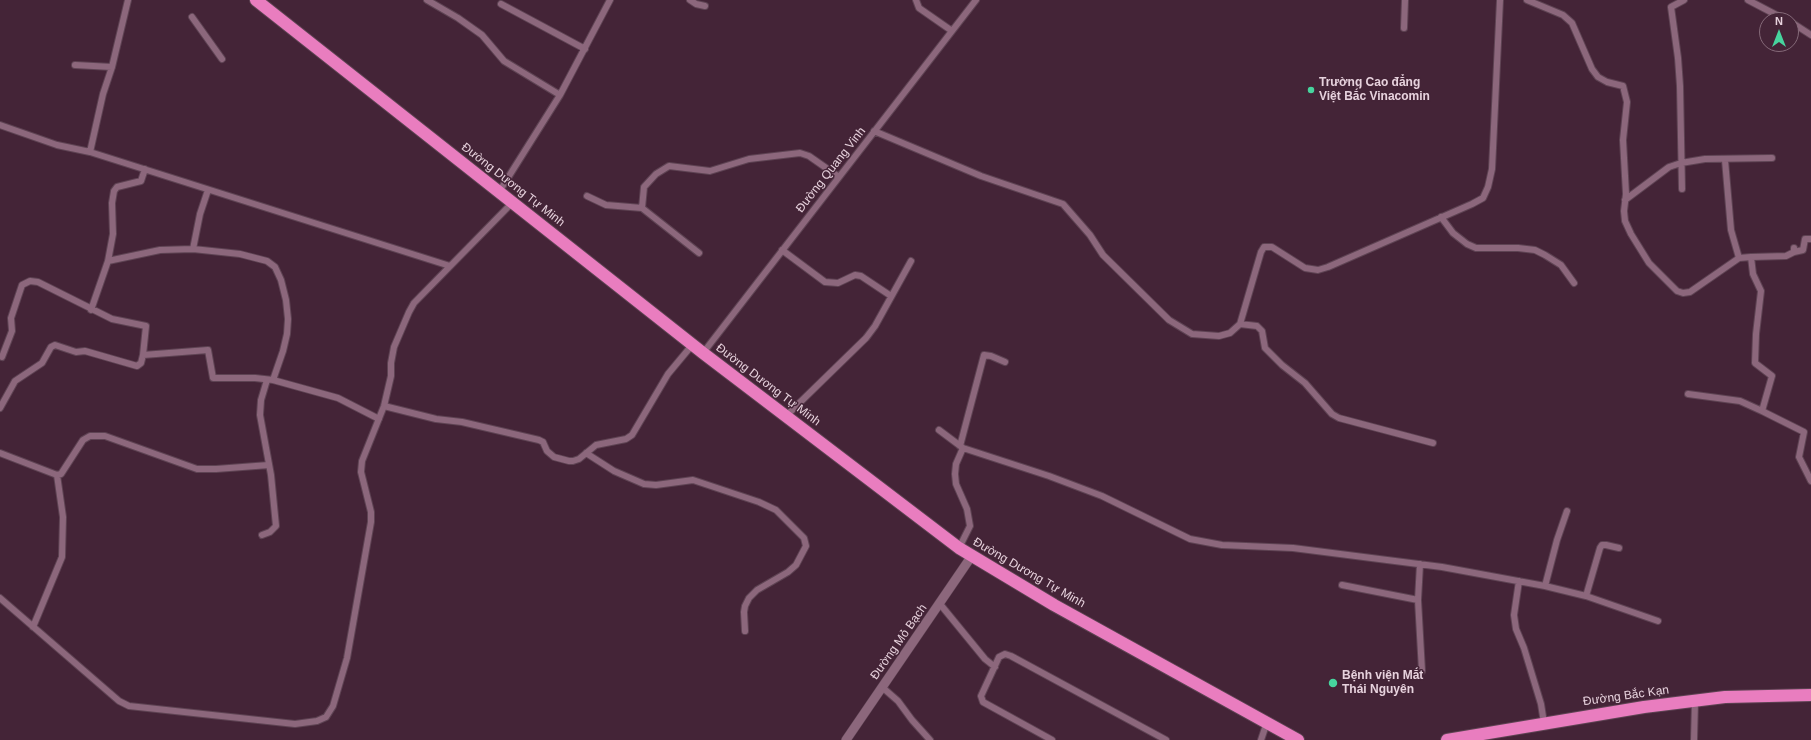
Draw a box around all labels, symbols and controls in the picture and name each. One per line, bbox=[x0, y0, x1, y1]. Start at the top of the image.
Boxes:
north arrow bbox=[1759, 12, 1799, 52]
text: N bbox=[1775, 15, 1783, 27]
place label: Trường Cao đẳng Việt Bắc Vinacomin bbox=[1319, 76, 1430, 104]
marker: Trường Cao đẳng Việt Bắc Vinacomin bbox=[1306, 85, 1316, 95]
street label: Đường Quang Vinh bbox=[793, 124, 869, 216]
street label: Đường Dương Tự Minh bbox=[458, 140, 568, 230]
street label: Đường Dương Tự Minh bbox=[713, 341, 823, 429]
street label: Đường Dương Tự Minh bbox=[970, 535, 1088, 611]
street label: Đường Mỏ Bạch bbox=[868, 602, 930, 682]
place label: Bệnh viện Mắt Thái Nguyên bbox=[1342, 669, 1423, 697]
marker: Bệnh viện Mắt Thái Nguyên bbox=[1327, 677, 1339, 689]
street label: Đường Bắc Kạn bbox=[1582, 683, 1670, 709]

